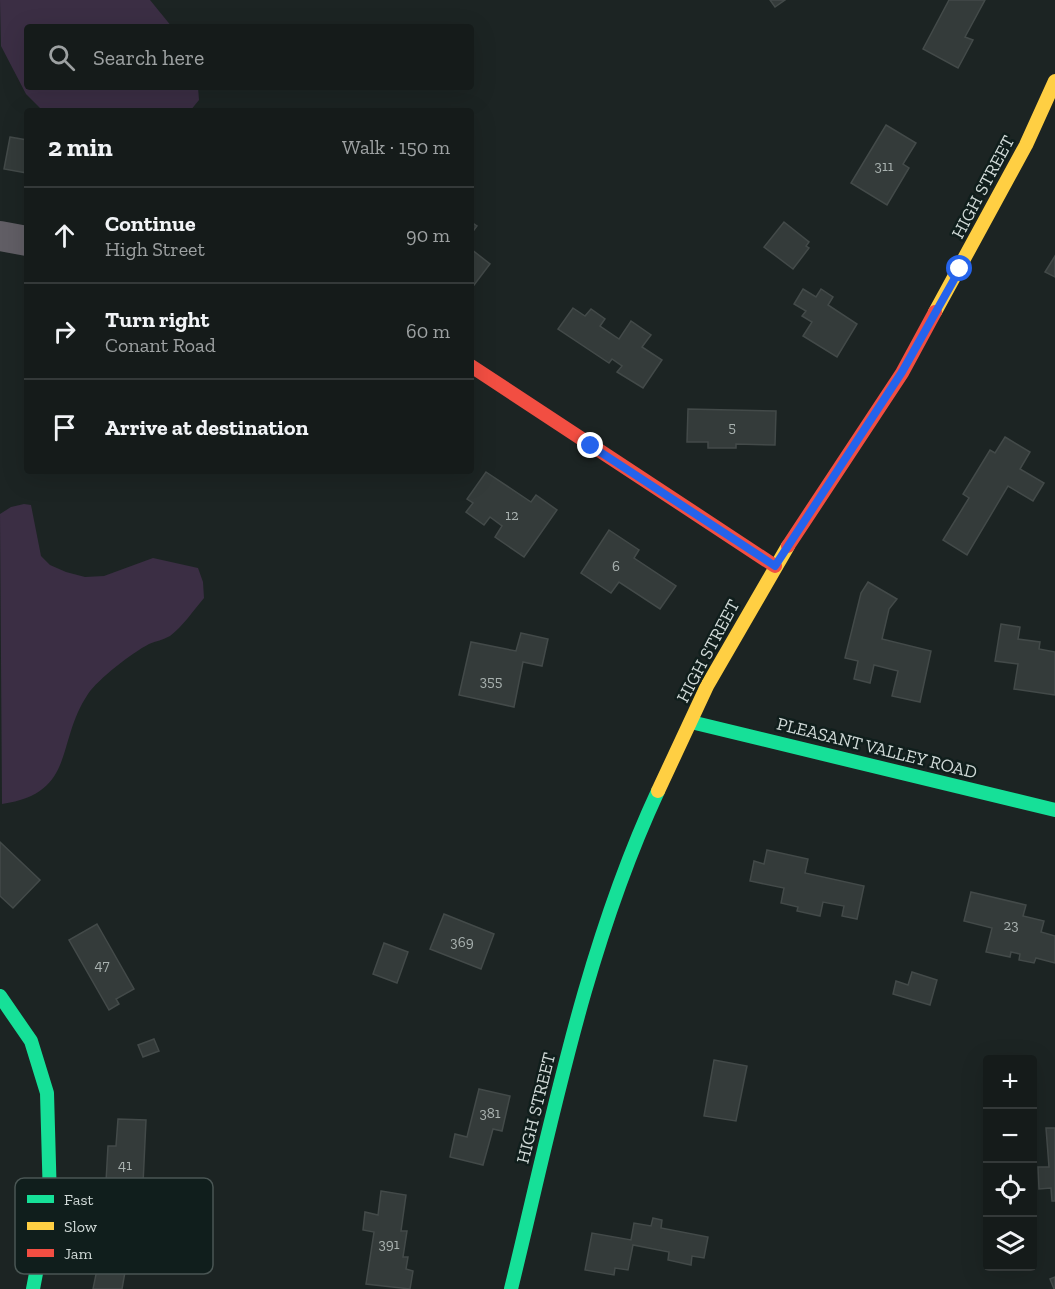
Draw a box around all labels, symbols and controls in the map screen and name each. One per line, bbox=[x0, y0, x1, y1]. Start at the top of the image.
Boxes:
search box bbox=[24, 24, 474, 90]
icon: search bbox=[45, 41, 78, 74]
text: Search here bbox=[93, 44, 204, 71]
text: 2 min bbox=[48, 131, 113, 163]
street label: HIGH STREET bbox=[947, 132, 1019, 242]
text: Walk · 150 m bbox=[342, 135, 450, 159]
house number: 311 bbox=[875, 157, 894, 175]
text: Continue bbox=[105, 210, 196, 237]
icon: ahead bbox=[48, 219, 81, 252]
text: 90 m bbox=[406, 223, 450, 247]
text: High Street bbox=[105, 237, 205, 261]
route start bbox=[946, 255, 972, 281]
text: Turn right bbox=[105, 306, 209, 333]
icon: right bbox=[48, 315, 81, 348]
text: 60 m bbox=[406, 319, 450, 343]
text: Conant Road bbox=[105, 333, 216, 357]
icon: arrive bbox=[48, 411, 81, 444]
text: Arrive at destination bbox=[105, 414, 308, 441]
house number: 5 bbox=[728, 418, 736, 436]
route end bbox=[577, 432, 603, 458]
house number: 12 bbox=[505, 506, 519, 524]
house number: 6 bbox=[612, 557, 620, 575]
street label: HIGH STREET bbox=[672, 596, 744, 706]
house number: 355 bbox=[480, 672, 503, 690]
street label: PLEASANT VALLEY ROAD bbox=[775, 712, 979, 784]
house number: 23 bbox=[1003, 916, 1019, 934]
house number: 369 bbox=[450, 933, 474, 951]
house number: 47 bbox=[95, 956, 109, 974]
street label: HIGH STREET bbox=[512, 1050, 560, 1166]
map controls bbox=[983, 1055, 1037, 1271]
button: + bbox=[983, 1055, 1037, 1109]
house number: 381 bbox=[479, 1104, 501, 1122]
button: − bbox=[983, 1109, 1037, 1163]
house number: 41 bbox=[118, 1156, 132, 1174]
button: locate bbox=[983, 1163, 1037, 1217]
legend bbox=[15, 1178, 213, 1274]
text: Fast bbox=[64, 1190, 93, 1209]
text: Slow bbox=[64, 1217, 98, 1236]
button: layers bbox=[983, 1217, 1037, 1271]
house number: 391 bbox=[378, 1235, 400, 1253]
text: Jam bbox=[64, 1244, 93, 1263]

